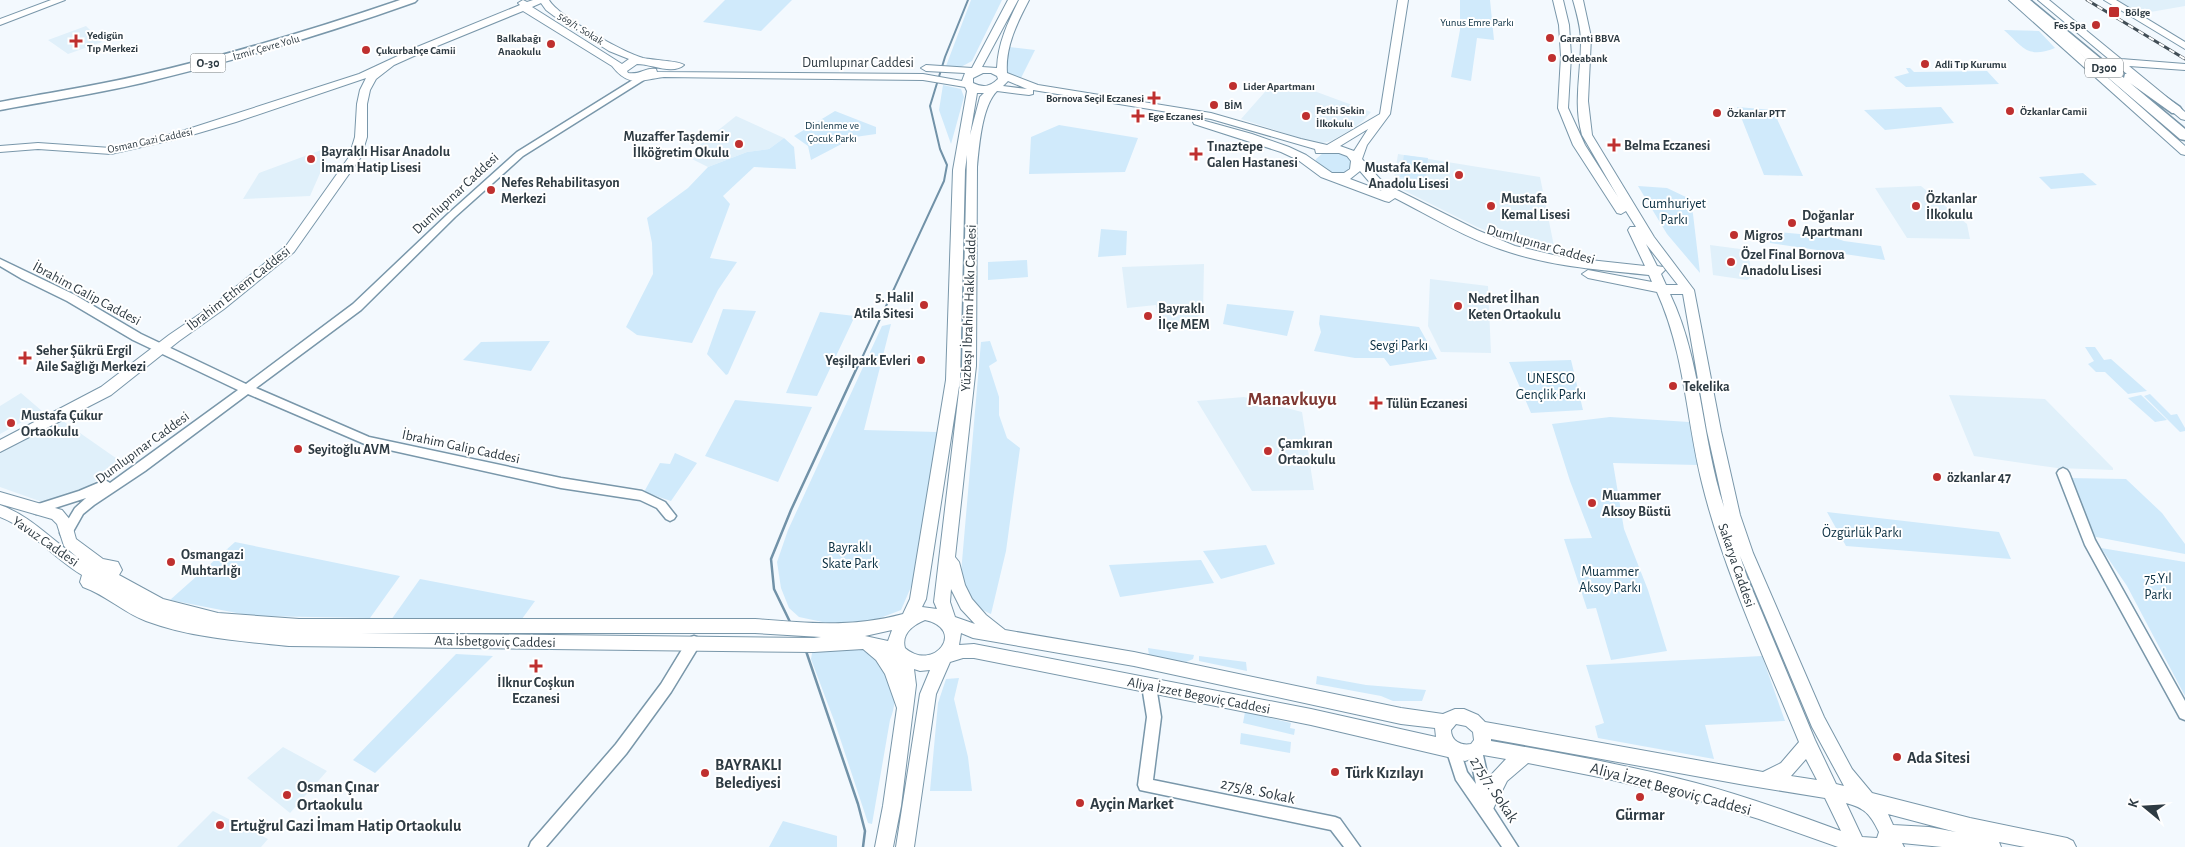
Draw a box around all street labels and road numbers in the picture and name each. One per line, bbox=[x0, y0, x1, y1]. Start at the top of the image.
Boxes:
street label: 569/1. Sokak bbox=[556, 10, 605, 47]
street label: İzmir Çevre Yolu bbox=[232, 33, 301, 62]
road number: O-30 bbox=[190, 54, 226, 72]
street label: Dumlupınar Caddesi bbox=[802, 56, 914, 70]
road number: D300 bbox=[2085, 58, 2123, 78]
street label: Osman Gazi Caddesi bbox=[106, 126, 194, 155]
street label: Dumlupınar Caddesi bbox=[410, 150, 501, 237]
street label: Dumlupınar Caddesi bbox=[1485, 223, 1596, 267]
street label: Yüzbaşı İbrahim Hakkı Caddesi bbox=[956, 224, 979, 392]
street label: İbrahim Ethem Caddesi bbox=[182, 242, 293, 333]
street label: İbrahim Galip Caddesi bbox=[30, 257, 144, 328]
street label: Dumlupınar Caddesi bbox=[93, 409, 192, 486]
street label: İbrahim Galip Caddesi bbox=[401, 425, 522, 466]
street label: Yavuz Caddesi bbox=[10, 514, 81, 570]
street label: Sakarya Caddesi bbox=[1715, 522, 1757, 609]
street label: Ata İsbetgoviç Caddesi bbox=[434, 631, 556, 650]
street label: Aliya İzzet Begoviç Caddesi bbox=[1126, 672, 1272, 717]
street label: 275/7. Sokak bbox=[1467, 754, 1522, 826]
street label: Aliya İzzet Begoviç Caddesi bbox=[1588, 758, 1753, 819]
street label: 275/8. Sokak bbox=[1219, 775, 1297, 807]

